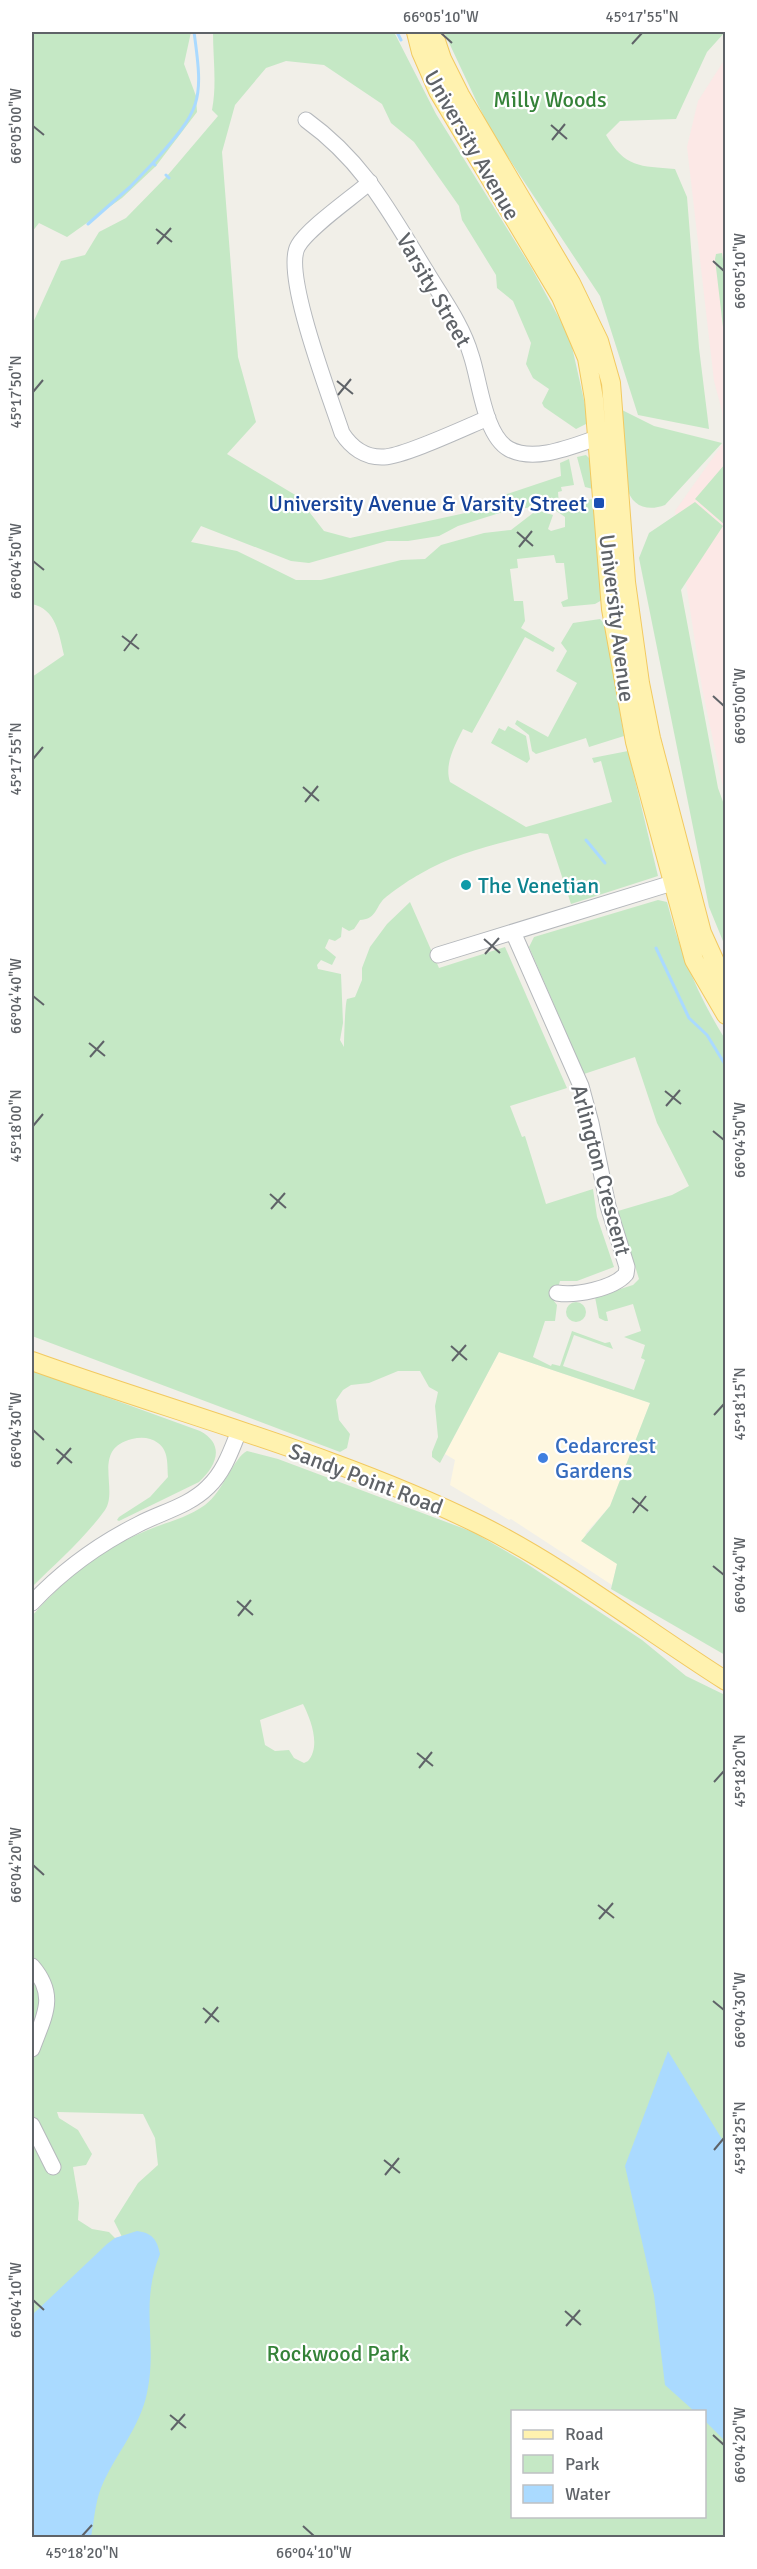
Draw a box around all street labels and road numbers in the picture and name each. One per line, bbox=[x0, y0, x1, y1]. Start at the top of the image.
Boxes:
street label: University Avenue bbox=[418, 65, 526, 225]
street label: Varsity Street bbox=[391, 228, 478, 352]
street label: University Avenue bbox=[593, 533, 641, 703]
street label: Arlington Crescent bbox=[565, 1082, 637, 1259]
street label: Sandy Point Road bbox=[285, 1437, 447, 1521]

